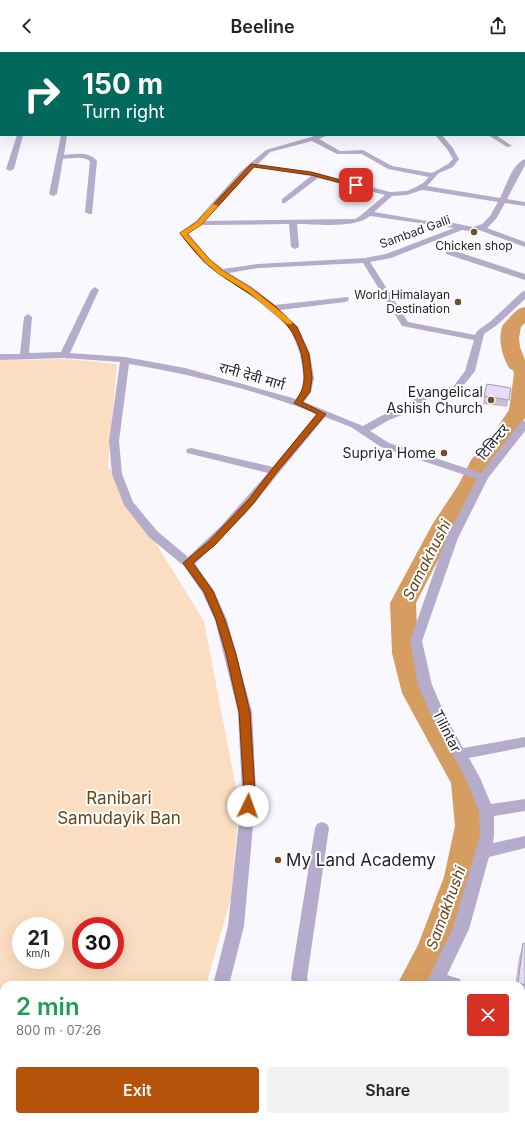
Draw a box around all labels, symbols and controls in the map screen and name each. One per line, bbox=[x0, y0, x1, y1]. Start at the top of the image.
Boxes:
icon: back bbox=[16, 15, 38, 37]
icon: share bbox=[487, 15, 509, 37]
text: Beeline bbox=[230, 16, 295, 37]
text: 150 m bbox=[82, 67, 163, 101]
icon: right bbox=[16, 68, 68, 120]
text: Turn right bbox=[82, 101, 165, 122]
pin bbox=[339, 168, 373, 202]
icon: arrive bbox=[345, 174, 367, 196]
street label: Sambad Galli bbox=[377, 212, 452, 251]
marker: Chicken shop bbox=[469, 227, 479, 237]
place label: Chicken shop bbox=[435, 238, 513, 253]
place label: World Himalayan Destination bbox=[354, 287, 450, 316]
marker: World Himalayan Destination bbox=[453, 297, 463, 307]
street label: रानी देवी मार्ग bbox=[217, 358, 288, 393]
place label: Evangelical Ashish Church bbox=[387, 383, 483, 416]
marker: Evangelical Ashish Church bbox=[486, 395, 496, 405]
street label: टिलिन्टर bbox=[473, 420, 512, 463]
place label: Supriya Home bbox=[342, 444, 436, 461]
marker: Supriya Home bbox=[439, 448, 449, 458]
water label: Samakhushi bbox=[398, 516, 455, 603]
street label: Tilintar bbox=[430, 707, 465, 755]
position arrow bbox=[227, 785, 269, 827]
park label: Ranibari Samudayik Ban bbox=[57, 788, 181, 828]
place label: My Land Academy bbox=[286, 850, 436, 870]
marker: My Land Academy bbox=[273, 855, 283, 865]
water label: Samakhushi bbox=[422, 863, 470, 952]
speed limit sign: 30 bbox=[72, 917, 124, 969]
text: 21 bbox=[27, 926, 49, 950]
text: km/h bbox=[26, 947, 50, 959]
text: 2 min bbox=[16, 992, 80, 1021]
button: close bbox=[467, 994, 509, 1036]
text: 800 m · 07:26 bbox=[16, 1022, 101, 1038]
button: Exit bbox=[16, 1067, 259, 1113]
button: Share bbox=[267, 1067, 509, 1113]

